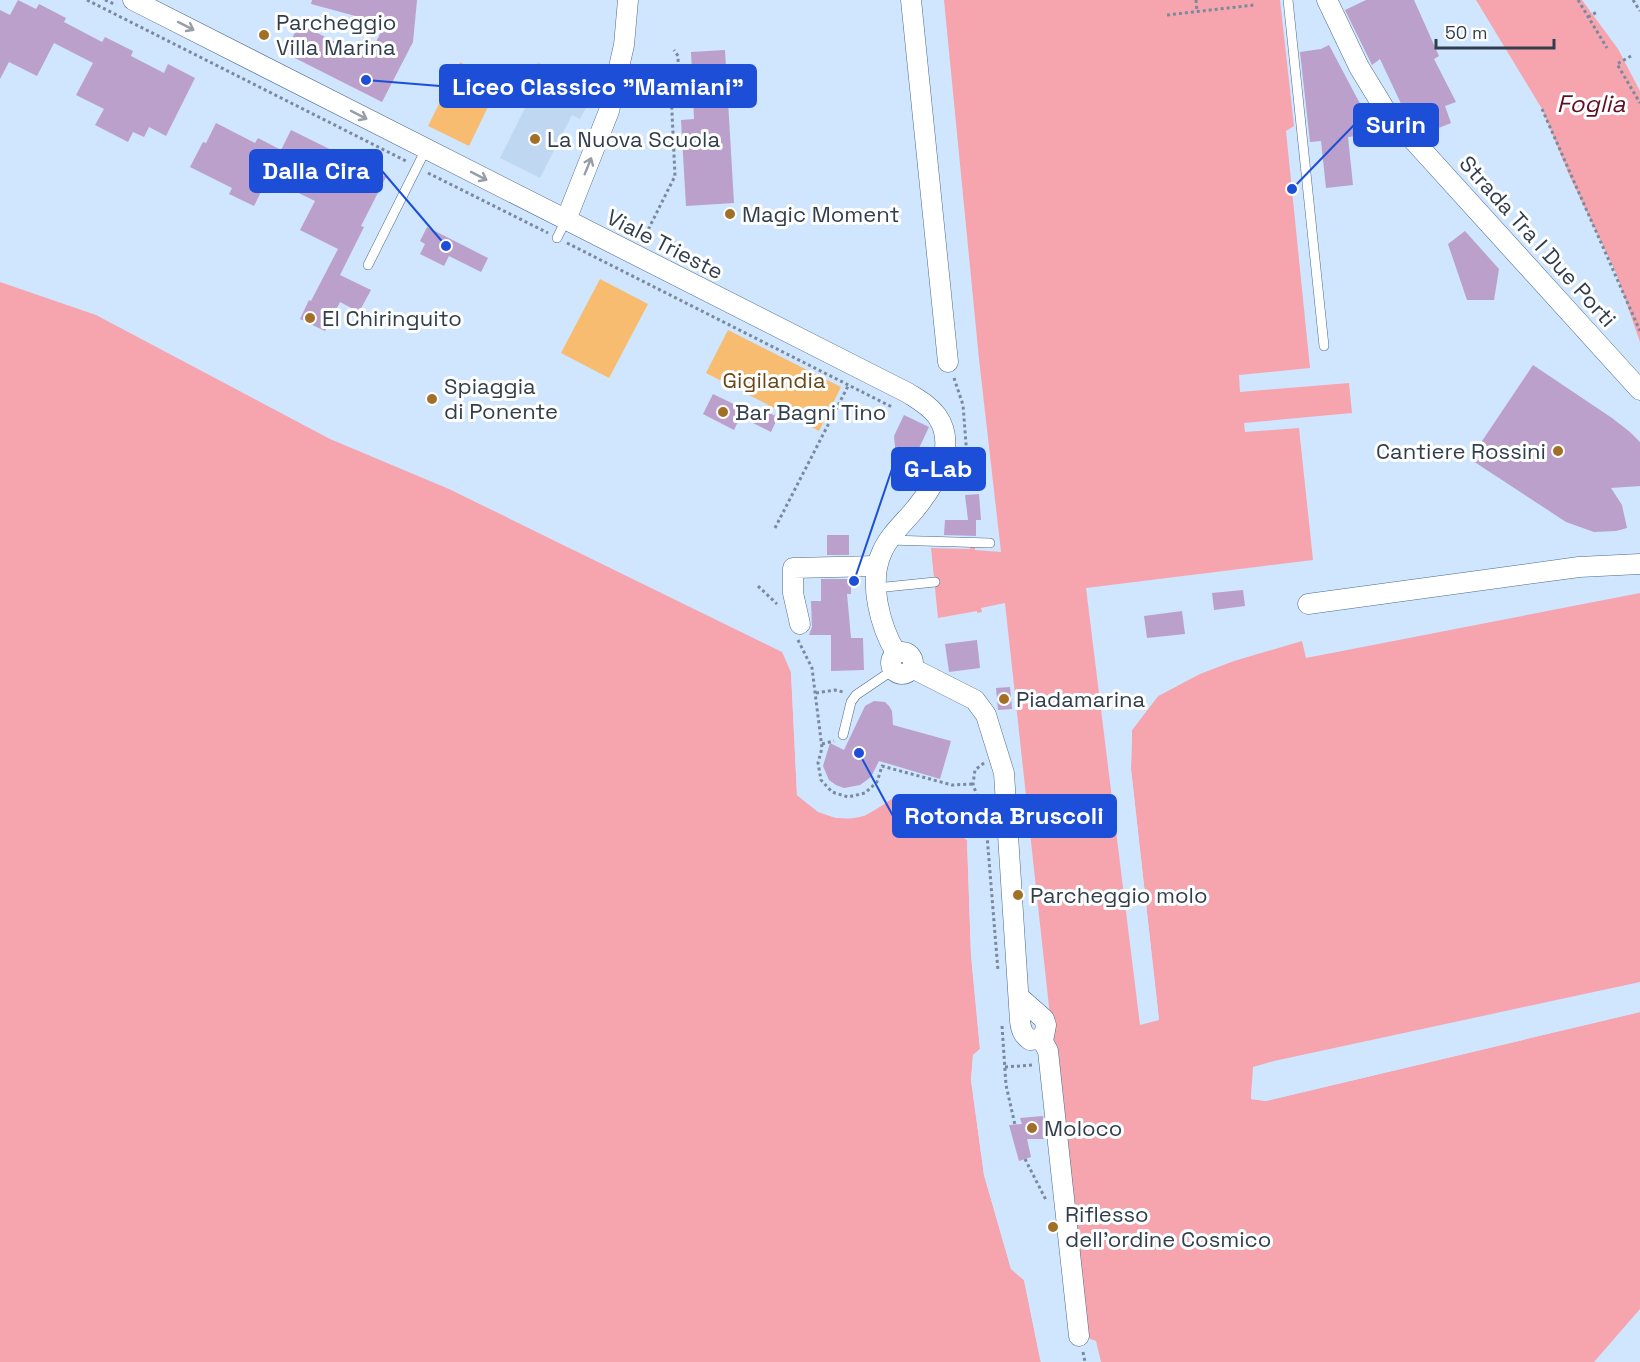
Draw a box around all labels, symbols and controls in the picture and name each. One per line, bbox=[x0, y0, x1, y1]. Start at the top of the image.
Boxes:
place label: Parcheggio Villa Marina bbox=[276, 8, 396, 61]
scale bar bbox=[1436, 12, 1554, 50]
one-way arrow bbox=[176, 21, 194, 33]
text: 50 m bbox=[1445, 21, 1487, 44]
marker: Parcheggio Villa Marina bbox=[257, 28, 271, 42]
callout: Liceo Classico "Mamiani" bbox=[440, 65, 756, 107]
text: Liceo Classico "Mamiani" bbox=[452, 71, 744, 102]
water label: Foglia bbox=[1557, 88, 1626, 119]
callout: Surin bbox=[1354, 104, 1438, 146]
text: Surin bbox=[1366, 109, 1426, 140]
one-way arrow bbox=[350, 110, 368, 121]
place label: La Nuova Scuola bbox=[547, 125, 720, 153]
marker: La Nuova Scuola bbox=[528, 132, 542, 146]
street label: Strada Tra I Due Porti bbox=[1454, 149, 1622, 333]
callout: Dalla Cira bbox=[250, 150, 382, 192]
text: Dalla Cira bbox=[262, 155, 370, 186]
one-way arrow bbox=[583, 157, 594, 176]
one-way arrow bbox=[469, 170, 487, 182]
place label: Magic Moment bbox=[742, 200, 900, 228]
street label: Viale Trieste bbox=[602, 203, 728, 285]
marker: Magic Moment bbox=[723, 207, 737, 221]
place label: El Chiringuito bbox=[322, 304, 462, 332]
marker: El Chiringuito bbox=[303, 311, 317, 325]
park label: Gigilandia bbox=[722, 366, 826, 394]
place label: Spiaggia di Ponente bbox=[444, 372, 558, 425]
marker: Spiaggia di Ponente bbox=[425, 392, 439, 406]
place label: Bar Bagni Tino bbox=[735, 398, 886, 426]
marker: Bar Bagni Tino bbox=[716, 405, 730, 419]
place label: Cantiere Rossini bbox=[1376, 437, 1546, 465]
marker: Cantiere Rossini bbox=[1551, 444, 1565, 458]
callout: G-Lab bbox=[892, 448, 985, 490]
text: G-Lab bbox=[904, 453, 972, 484]
place label: Piadamarina bbox=[1016, 685, 1146, 713]
marker: Piadamarina bbox=[997, 692, 1011, 706]
callout: Rotonda Bruscoli bbox=[893, 795, 1116, 837]
text: Rotonda Bruscoli bbox=[904, 800, 1104, 831]
place label: Parcheggio molo bbox=[1030, 881, 1208, 909]
marker: Parcheggio molo bbox=[1011, 888, 1025, 902]
place label: Moloco bbox=[1044, 1114, 1122, 1142]
marker: Moloco bbox=[1025, 1121, 1039, 1135]
place label: Riflesso dell'ordine Cosmico bbox=[1065, 1200, 1271, 1253]
marker: Riflesso dell'ordine Cosmico bbox=[1046, 1220, 1060, 1234]

